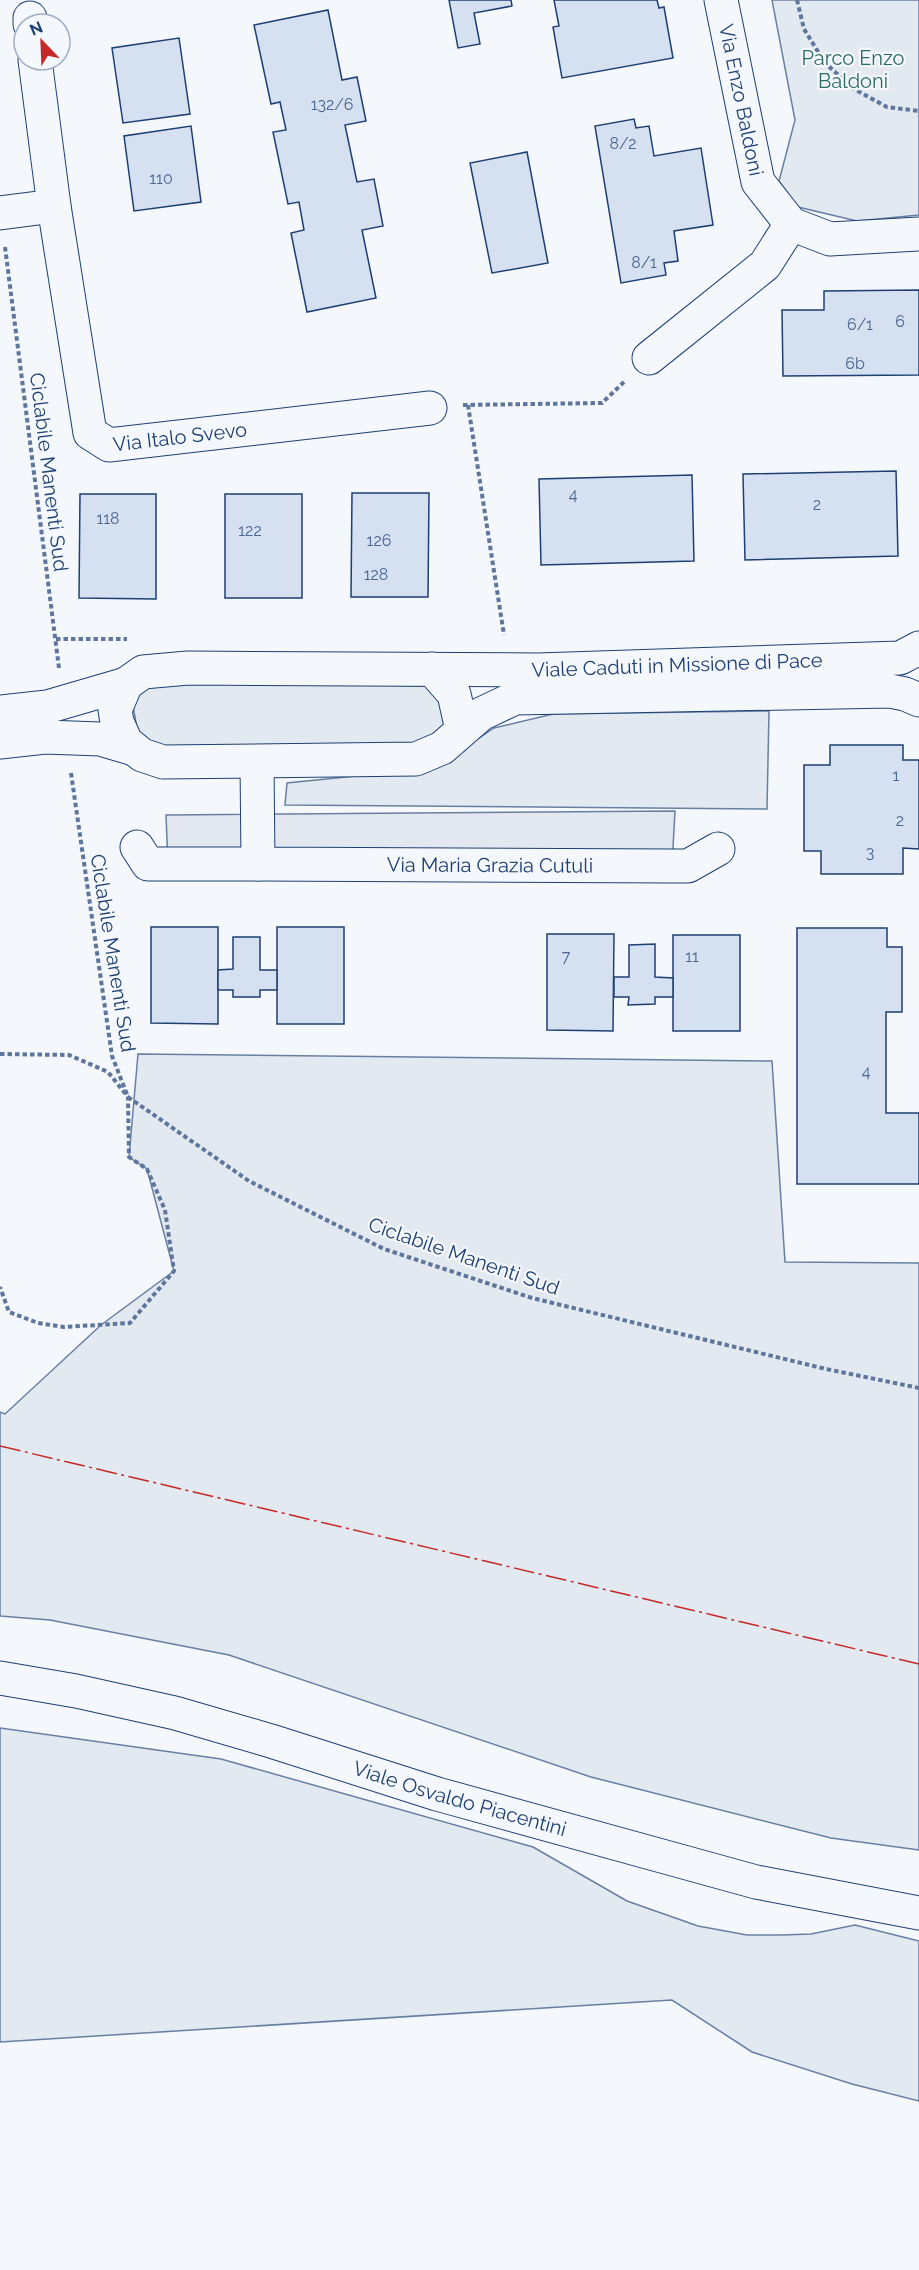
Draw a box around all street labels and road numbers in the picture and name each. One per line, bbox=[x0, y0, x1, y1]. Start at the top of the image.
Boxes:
street label: Via Enzo Baldoni bbox=[714, 22, 768, 178]
street label: Ciclabile Manenti Sud bbox=[25, 371, 73, 573]
street label: Via Italo Svevo bbox=[112, 417, 248, 456]
street label: Viale Caduti in Missione di Pace bbox=[531, 648, 823, 682]
street label: Ciclabile Manenti Sud bbox=[85, 852, 141, 1054]
street label: Via Maria Grazia Cutuli bbox=[387, 853, 593, 878]
street label: Ciclabile Manenti Sud bbox=[365, 1212, 563, 1300]
street label: Viale Osvaldo Piacentini bbox=[350, 1756, 569, 1841]

